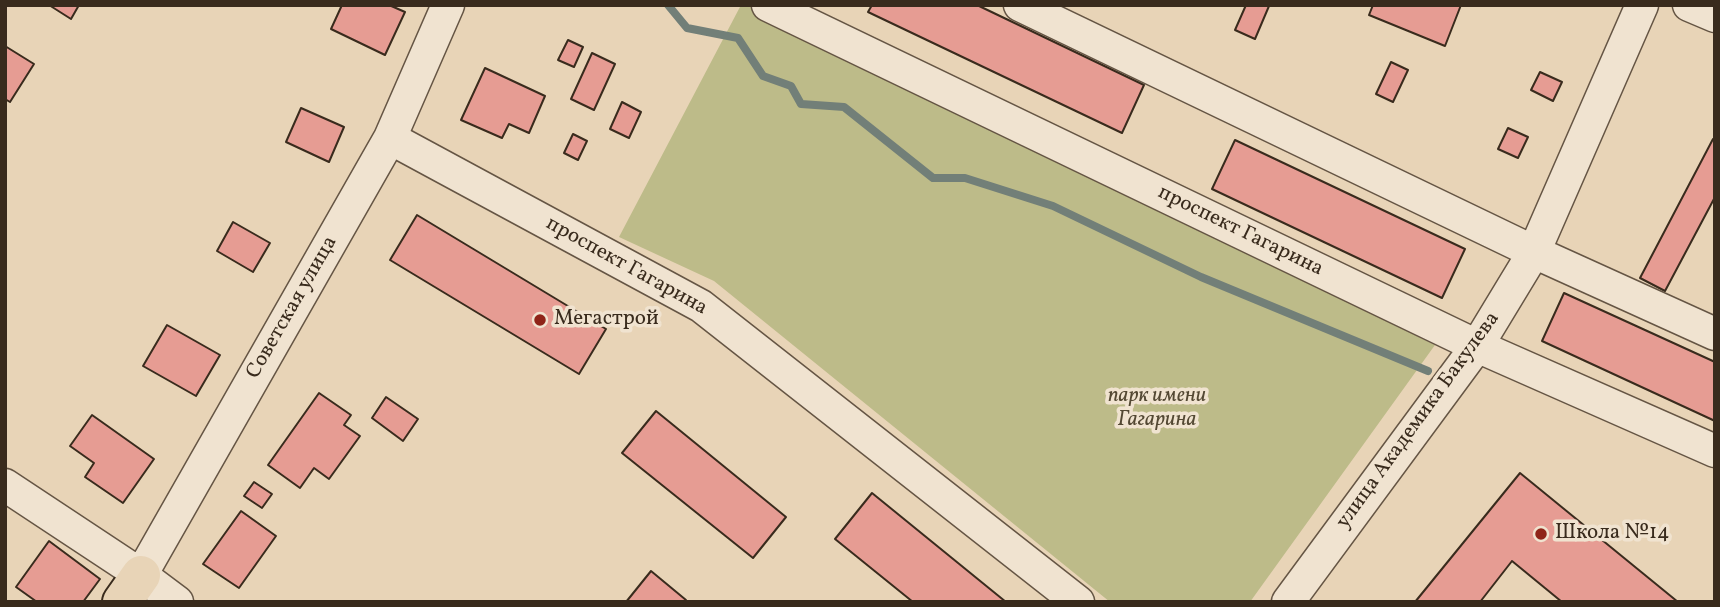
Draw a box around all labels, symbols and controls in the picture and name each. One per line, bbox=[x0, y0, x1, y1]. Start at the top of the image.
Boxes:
street label: проспект Гагарина bbox=[1153, 181, 1327, 283]
street label: проспект Гагарина bbox=[541, 212, 711, 322]
street label: Советская улица bbox=[242, 232, 344, 384]
place label: Мегастрой bbox=[554, 307, 659, 333]
street label: улица Академика Бакулева bbox=[1332, 308, 1506, 534]
marker: Мегастрой bbox=[532, 312, 548, 328]
park label: парк имени Гагарина bbox=[1108, 384, 1206, 434]
place label: Школа №14 bbox=[1555, 521, 1670, 547]
marker: Школа №14 bbox=[1533, 526, 1549, 542]

